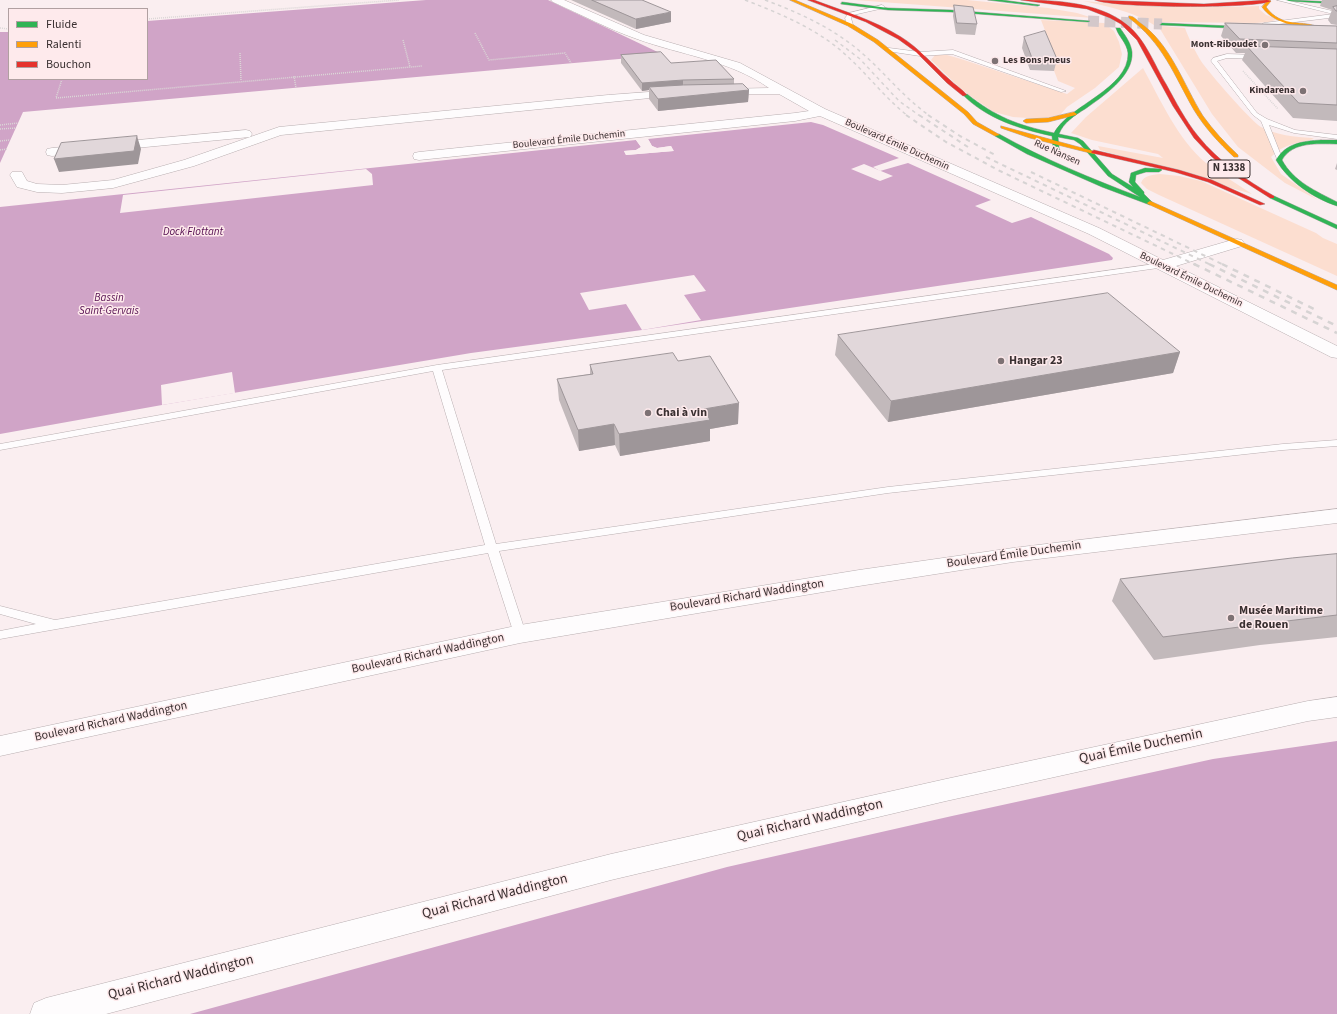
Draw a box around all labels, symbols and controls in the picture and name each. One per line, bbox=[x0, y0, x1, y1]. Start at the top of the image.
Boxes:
legend bbox=[8, 8, 148, 80]
text: Fluide bbox=[46, 16, 77, 33]
text: Ralenti bbox=[46, 36, 81, 53]
place label: Mont-Riboudet bbox=[1191, 39, 1257, 51]
marker: Mont-Riboudet bbox=[1260, 40, 1270, 50]
place label: Les Bons Pneus bbox=[1003, 55, 1070, 67]
text: Bouchon bbox=[46, 56, 91, 73]
marker: Les Bons Pneus bbox=[990, 56, 1000, 66]
place label: Kindarena bbox=[1249, 85, 1295, 97]
marker: Kindarena bbox=[1298, 86, 1308, 96]
street label: Boulevard Émile Duchemin bbox=[843, 117, 951, 173]
street label: Boulevard Émile Duchemin bbox=[512, 128, 626, 152]
street label: Rue Nansen bbox=[1032, 137, 1082, 169]
road number: N 1338 bbox=[1208, 160, 1250, 178]
water label: Dock Flottant bbox=[163, 226, 223, 240]
street label: Boulevard Émile Duchemin bbox=[1138, 250, 1244, 310]
water label: Bassin Saint-Gervais bbox=[79, 292, 139, 318]
place label: Hangar 23 bbox=[1009, 354, 1063, 368]
marker: Hangar 23 bbox=[996, 356, 1006, 366]
place label: Chai à vin bbox=[656, 406, 707, 420]
marker: Chai à vin bbox=[643, 408, 653, 418]
street label: Boulevard Émile Duchemin bbox=[946, 538, 1082, 572]
street label: Boulevard Richard Waddington bbox=[669, 577, 825, 615]
place label: Musée Maritime de Rouen bbox=[1239, 604, 1323, 632]
marker: Musée Maritime de Rouen bbox=[1226, 613, 1236, 623]
street label: Boulevard Richard Waddington bbox=[350, 631, 506, 677]
street label: Boulevard Richard Waddington bbox=[33, 699, 189, 745]
street label: Quai Émile Duchemin bbox=[1078, 726, 1204, 768]
street label: Quai Richard Waddington bbox=[735, 796, 885, 846]
street label: Quai Richard Waddington bbox=[421, 871, 569, 923]
street label: Quai Richard Waddington bbox=[107, 952, 255, 1004]

